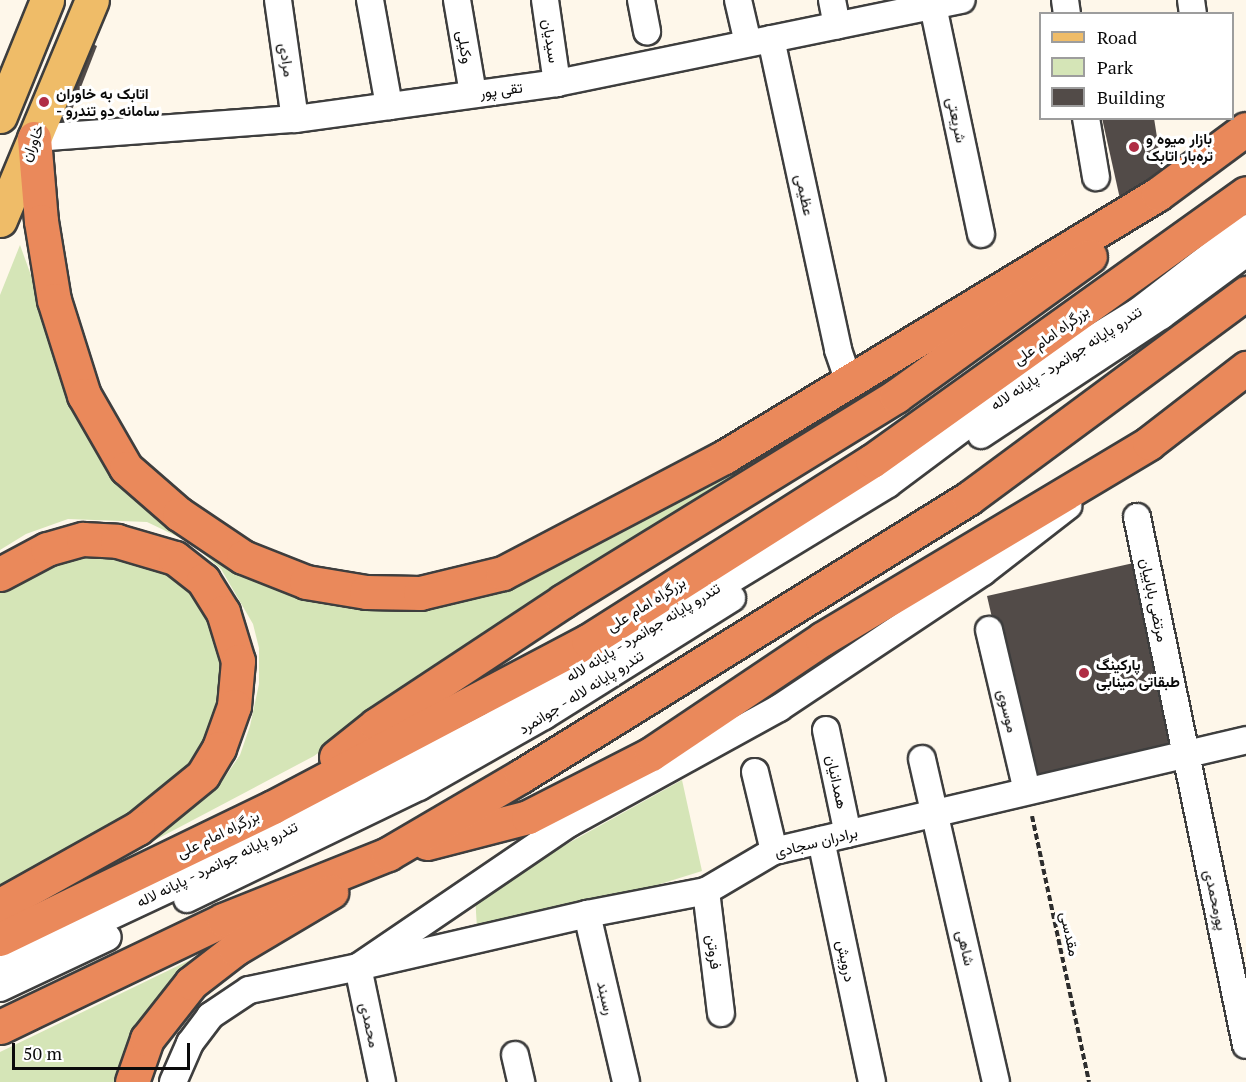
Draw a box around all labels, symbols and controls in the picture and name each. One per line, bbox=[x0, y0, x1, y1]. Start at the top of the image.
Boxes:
legend bbox=[1039, 12, 1234, 120]
street label: سیدیان bbox=[539, 18, 563, 64]
text: Road bbox=[1097, 25, 1137, 49]
street label: وکیلی bbox=[453, 29, 477, 65]
street label: مرادی bbox=[276, 42, 298, 78]
text: Park bbox=[1097, 55, 1133, 79]
street label: تقی پور bbox=[478, 78, 524, 102]
place label: اتابک به خاوران - سامانه دو تندرو bbox=[56, 84, 160, 119]
text: Building bbox=[1097, 85, 1165, 109]
marker: اتابک به خاوران - سامانه دو تندرو bbox=[37, 95, 51, 109]
street label: شریعتی bbox=[943, 96, 971, 144]
street label: خاوران bbox=[16, 122, 48, 164]
place label: بازار میوه و تره‌بار اتابک bbox=[1146, 129, 1213, 164]
marker: بازار میوه و تره‌بار اتابک bbox=[1127, 140, 1141, 154]
street label: عظیمی bbox=[792, 173, 818, 217]
street label: بزرگراه امام علی bbox=[1009, 301, 1093, 369]
street label: تندرو پایانه جوانمرد - پایانه لاله bbox=[986, 302, 1146, 414]
street label: مرتضی باباییان bbox=[1136, 557, 1172, 643]
street label: بزرگراه امام علی bbox=[603, 573, 689, 635]
street label: تندرو پایانه جوانمرد - پایانه لاله bbox=[562, 578, 724, 686]
street label: تندرو پایانه لاله - جوانمرد bbox=[515, 646, 647, 738]
place label: پارکینگ طبقاتی مینابی bbox=[1096, 655, 1180, 690]
marker: پارکینگ طبقاتی مینابی bbox=[1077, 666, 1091, 680]
street label: موسوی bbox=[994, 688, 1022, 734]
street label: همدانیان bbox=[823, 754, 851, 810]
street label: بزرگراه امام علی bbox=[174, 806, 262, 862]
street label: تندرو پایانه جوانمرد - پایانه لاله bbox=[133, 817, 301, 911]
street label: برادران سجادی bbox=[773, 823, 859, 861]
street label: پورمحمدی bbox=[1201, 868, 1231, 932]
street label: مقدسی bbox=[1057, 910, 1083, 958]
street label: شاهی bbox=[953, 928, 979, 968]
street label: فروتن bbox=[703, 934, 725, 970]
street label: درویش bbox=[833, 939, 859, 983]
street label: رسبند bbox=[593, 979, 619, 1017]
street label: محمدی bbox=[356, 1001, 384, 1049]
scale bar bbox=[15, 1031, 194, 1069]
text: 50 m bbox=[23, 1041, 62, 1065]

